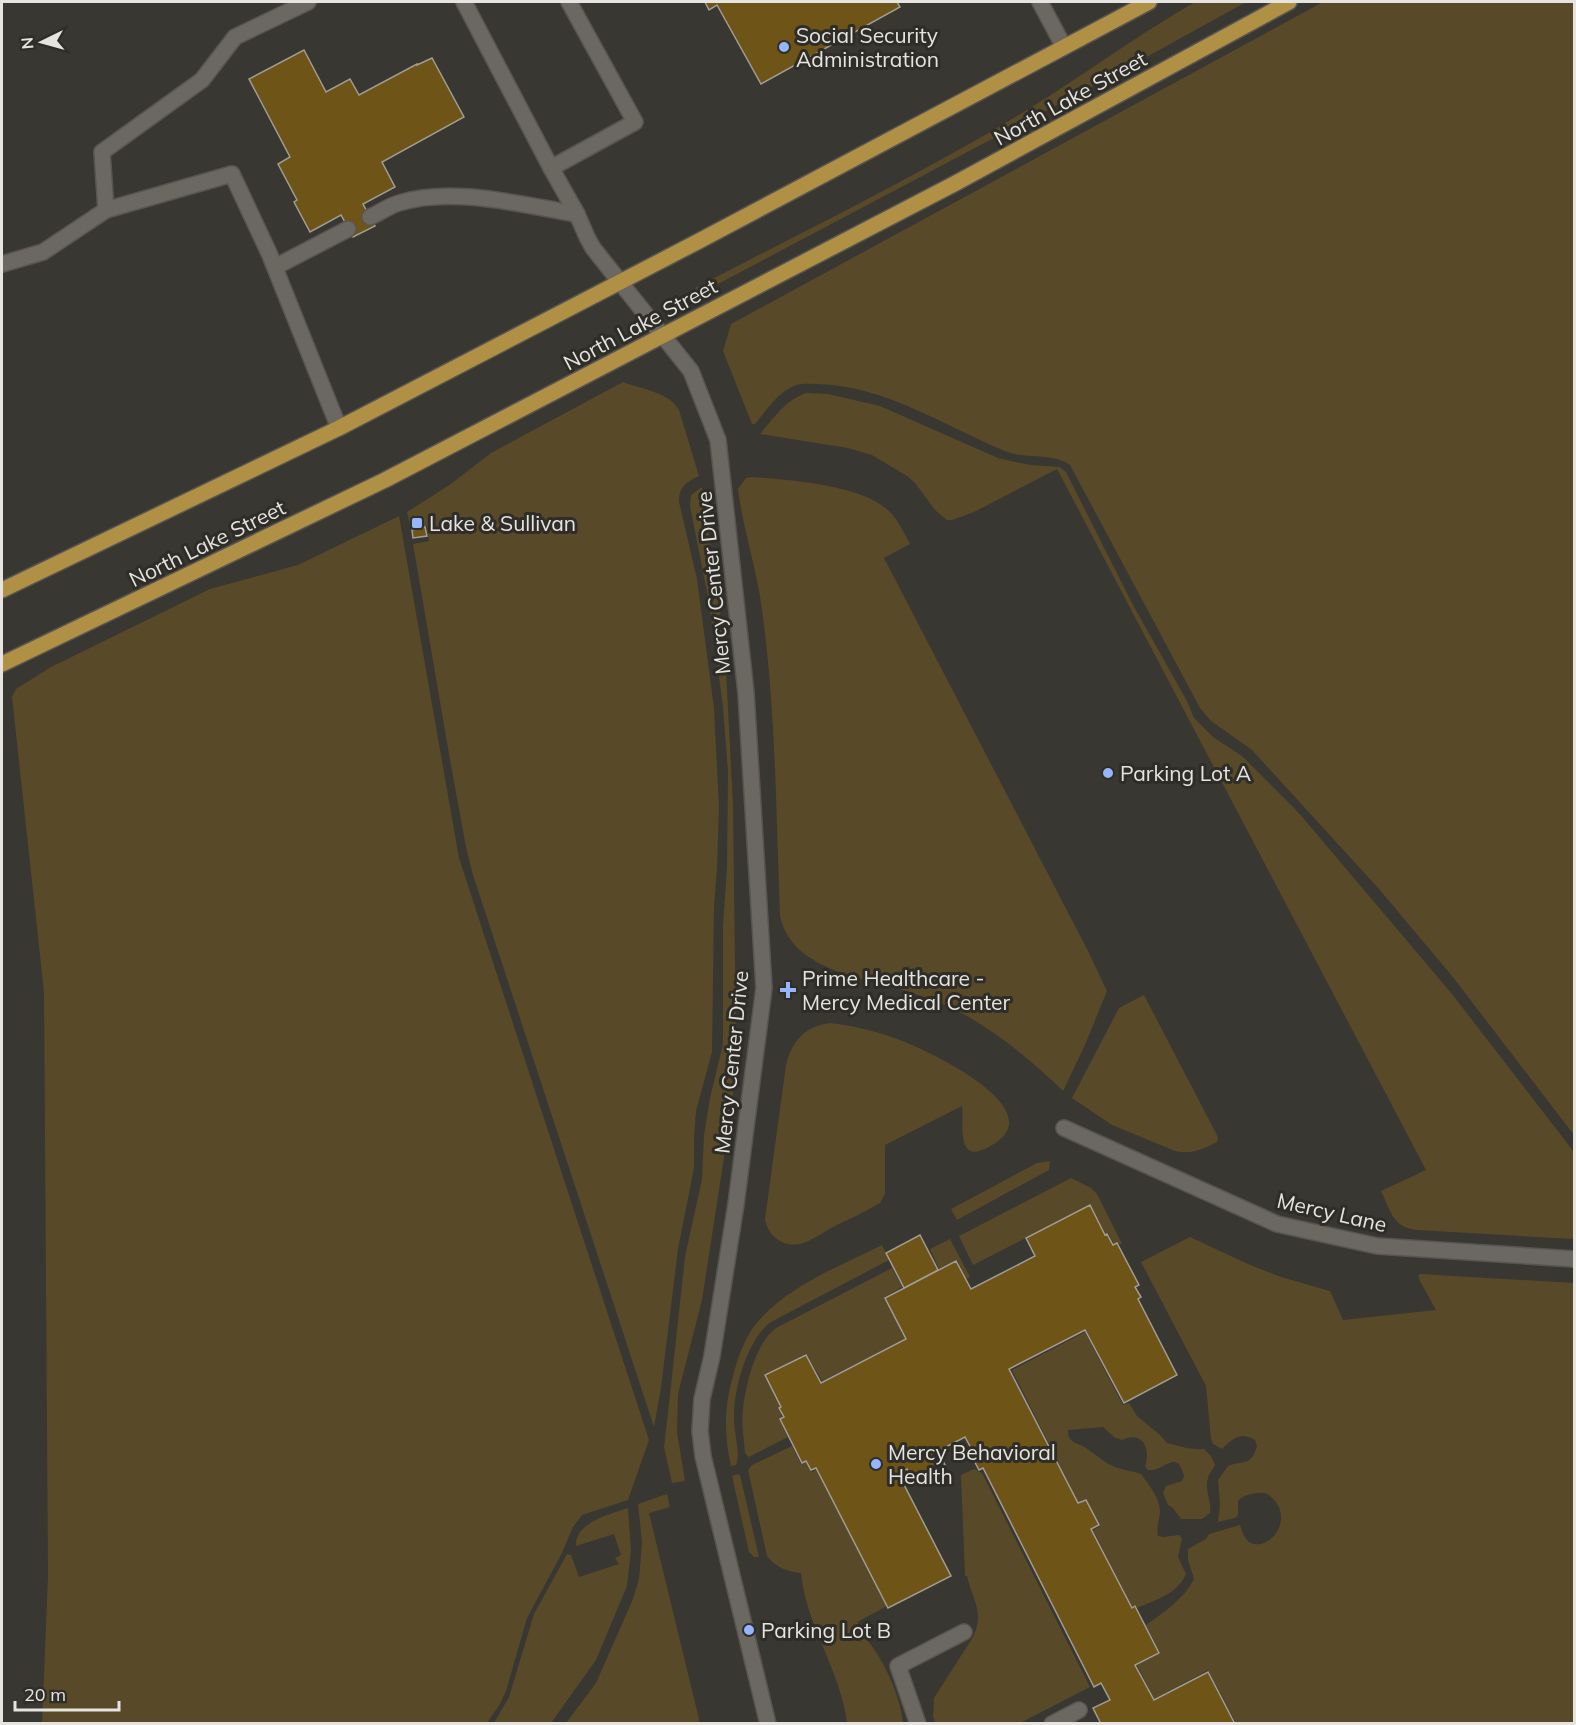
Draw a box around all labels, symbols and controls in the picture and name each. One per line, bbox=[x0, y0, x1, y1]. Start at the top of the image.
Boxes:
north arrow bbox=[12, 12, 72, 72]
place label: Social Security Administration bbox=[796, 22, 939, 72]
text: N bbox=[17, 36, 38, 50]
marker: Social Security Administration bbox=[777, 40, 791, 54]
street label: North Lake Street bbox=[989, 45, 1151, 151]
street label: North Lake Street bbox=[559, 272, 721, 376]
street label: Mercy Center Drive bbox=[690, 490, 736, 676]
street label: North Lake Street bbox=[125, 494, 289, 592]
place label: Lake & Sullivan bbox=[429, 510, 576, 536]
marker: Lake & Sullivan bbox=[410, 516, 424, 530]
place label: Parking Lot A bbox=[1120, 760, 1252, 786]
marker: Parking Lot A bbox=[1101, 766, 1115, 780]
place label: Prime Healthcare - Mercy Medical Center bbox=[802, 965, 1010, 1015]
street label: Mercy Center Drive bbox=[708, 969, 754, 1155]
marker: Prime Healthcare - Mercy Medical Center bbox=[779, 981, 797, 999]
street label: Mercy Lane bbox=[1275, 1187, 1389, 1237]
place label: Mercy Behavioral Health bbox=[888, 1439, 1056, 1489]
marker: Mercy Behavioral Health bbox=[869, 1457, 883, 1471]
place label: Parking Lot B bbox=[761, 1617, 891, 1643]
marker: Parking Lot B bbox=[742, 1623, 756, 1637]
scale bar bbox=[15, 1674, 118, 1712]
text: 20 m bbox=[24, 1683, 66, 1706]

